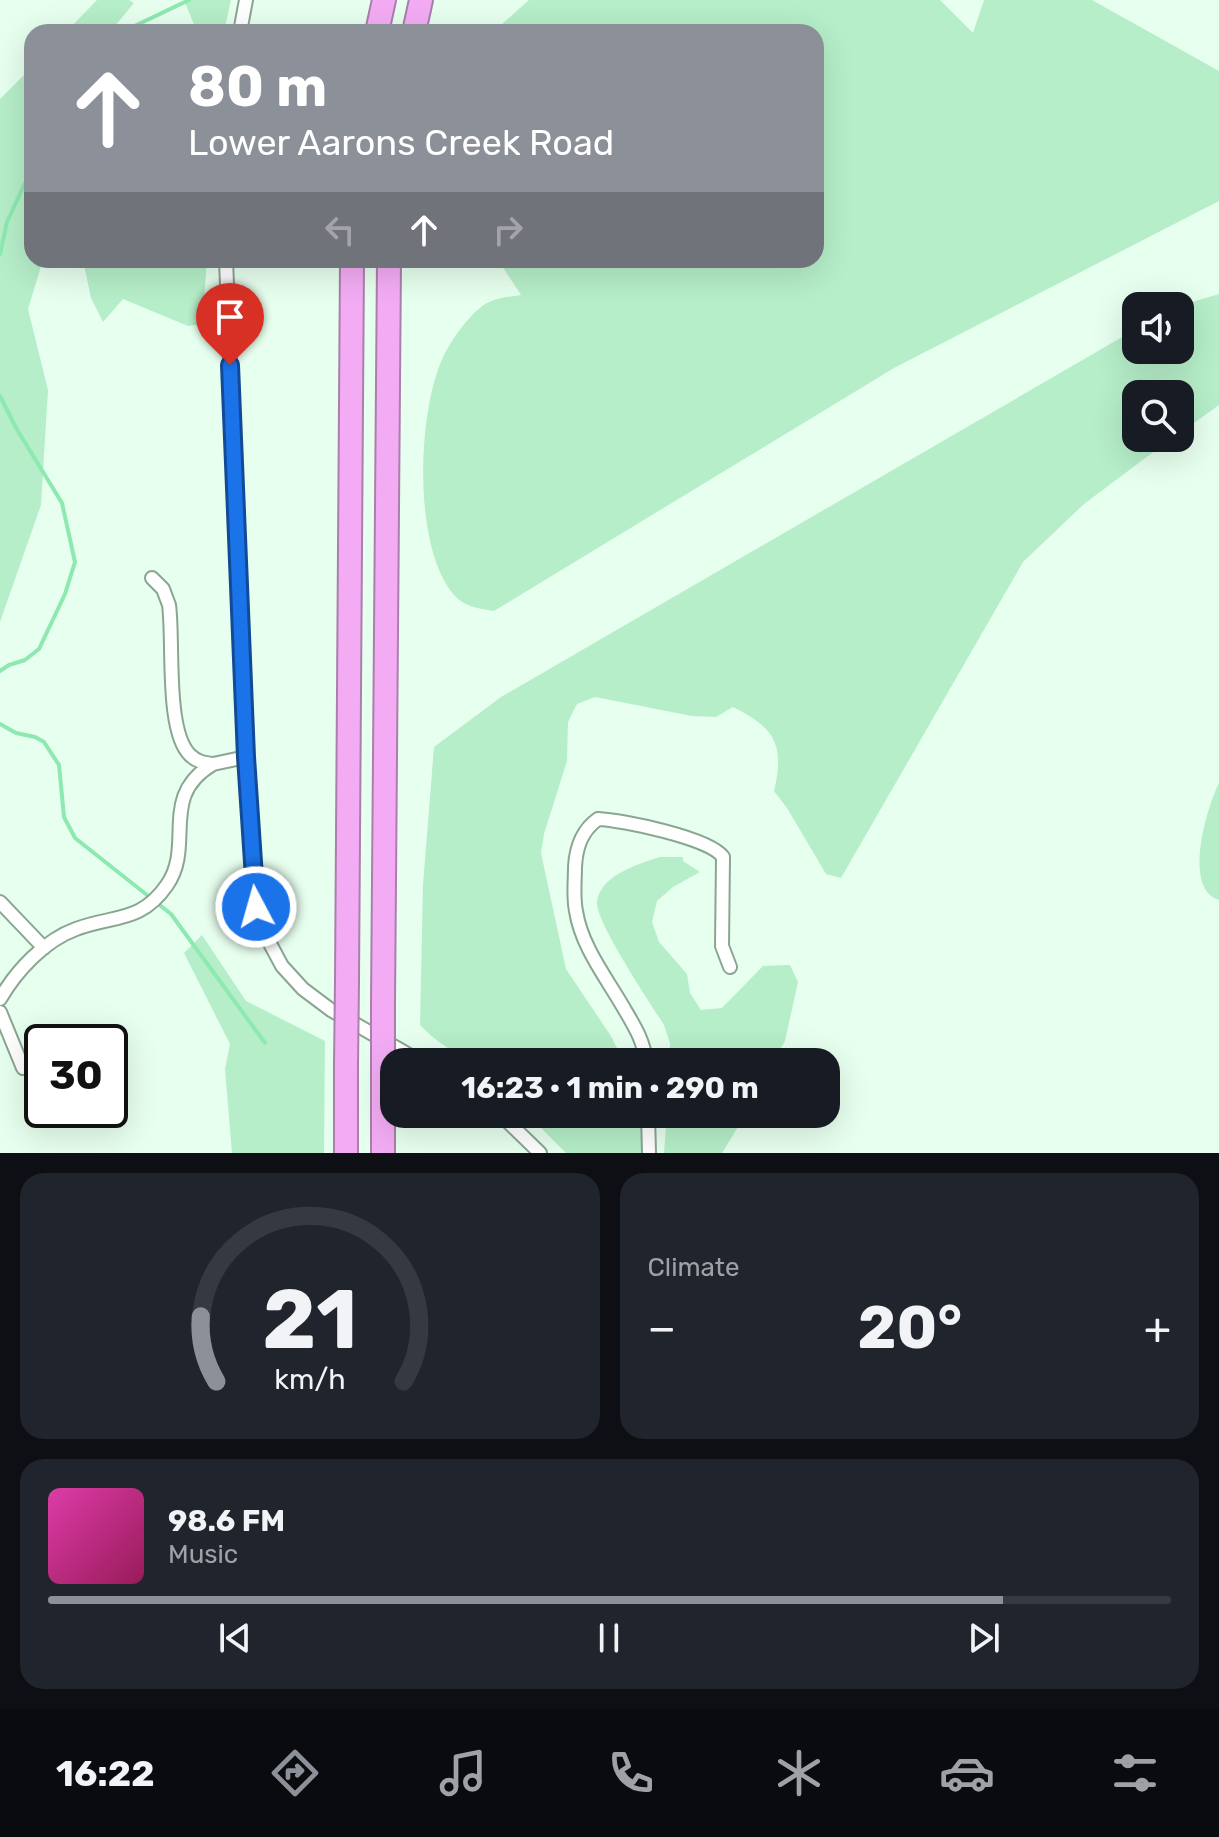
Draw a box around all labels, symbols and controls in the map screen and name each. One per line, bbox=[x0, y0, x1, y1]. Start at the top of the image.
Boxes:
text: 80 m bbox=[188, 54, 327, 120]
icon: ahead bbox=[56, 56, 160, 160]
text: Lower Aarons Creek Road bbox=[188, 121, 614, 164]
icon: left bbox=[318, 208, 362, 252]
icon: ahead bbox=[402, 208, 446, 252]
icon: right bbox=[486, 208, 530, 252]
pin bbox=[196, 283, 264, 365]
map controls bbox=[1122, 292, 1194, 452]
button: sound bbox=[1122, 292, 1194, 364]
icon: arrive bbox=[208, 295, 252, 339]
button: search bbox=[1122, 380, 1194, 452]
position arrow bbox=[214, 865, 298, 949]
speed limit sign: 30 bbox=[24, 1024, 128, 1128]
text: 16:23 · 1 min · 290 m bbox=[461, 1070, 759, 1106]
text: Climate bbox=[648, 1252, 740, 1283]
text: 21 bbox=[262, 1270, 357, 1369]
text: 20° bbox=[858, 1292, 962, 1363]
text: − bbox=[648, 1302, 676, 1354]
text: + bbox=[1144, 1302, 1171, 1354]
text: km/h bbox=[274, 1362, 345, 1396]
text: 98.6 FM bbox=[168, 1503, 285, 1539]
text: Music bbox=[168, 1539, 238, 1570]
icon: previous bbox=[213, 1616, 257, 1660]
icon: pause bbox=[587, 1616, 631, 1660]
icon: next bbox=[962, 1616, 1006, 1660]
icon: directions bbox=[267, 1745, 323, 1801]
icon: music bbox=[435, 1745, 491, 1801]
icon: phone bbox=[603, 1745, 659, 1801]
icon: climate bbox=[771, 1745, 827, 1801]
icon: car bbox=[939, 1745, 995, 1801]
icon: filters bbox=[1107, 1745, 1163, 1801]
text: 16:22 bbox=[56, 1752, 155, 1795]

